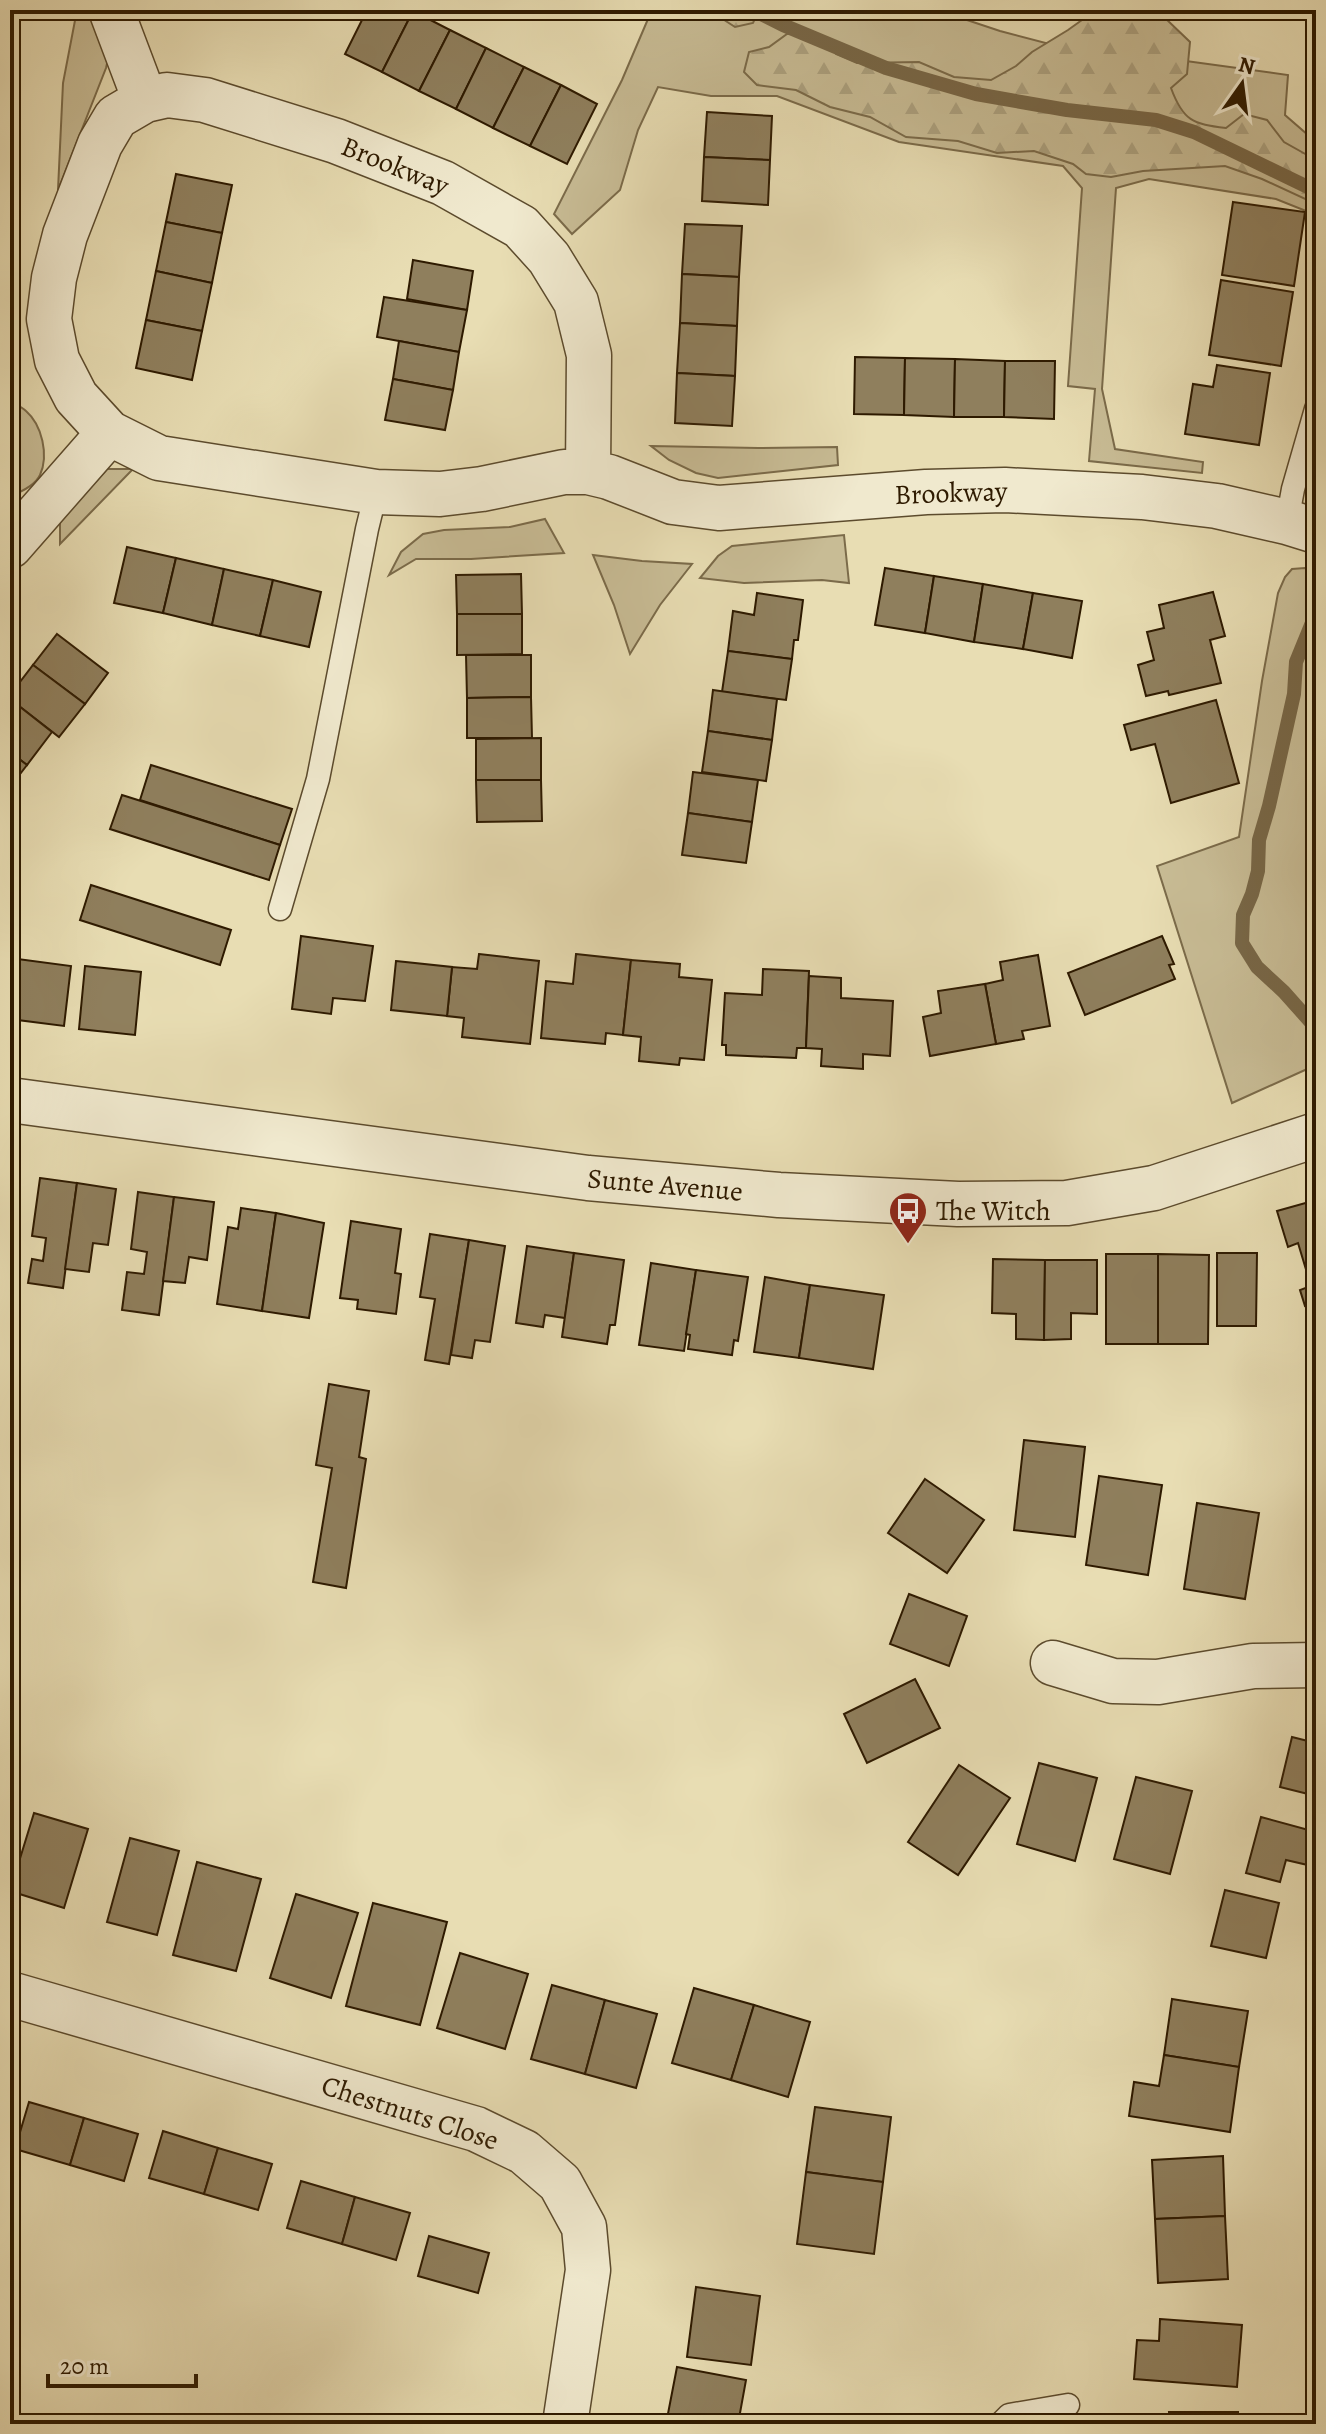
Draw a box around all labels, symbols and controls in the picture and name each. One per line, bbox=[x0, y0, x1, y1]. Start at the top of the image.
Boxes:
north arrow bbox=[1202, 44, 1282, 124]
text: N bbox=[1235, 49, 1258, 82]
street label: Brookway bbox=[336, 127, 455, 205]
street label: Brookway bbox=[894, 472, 1009, 514]
street label: Sunte Avenue bbox=[586, 1159, 744, 1211]
bus stop icon: The Witch bbox=[887, 1190, 929, 1245]
place label: The Witch bbox=[936, 1192, 1051, 1230]
street label: Chestnuts Close bbox=[317, 2066, 503, 2160]
scale bar bbox=[48, 2338, 196, 2388]
text: 20 m bbox=[60, 2350, 109, 2382]

